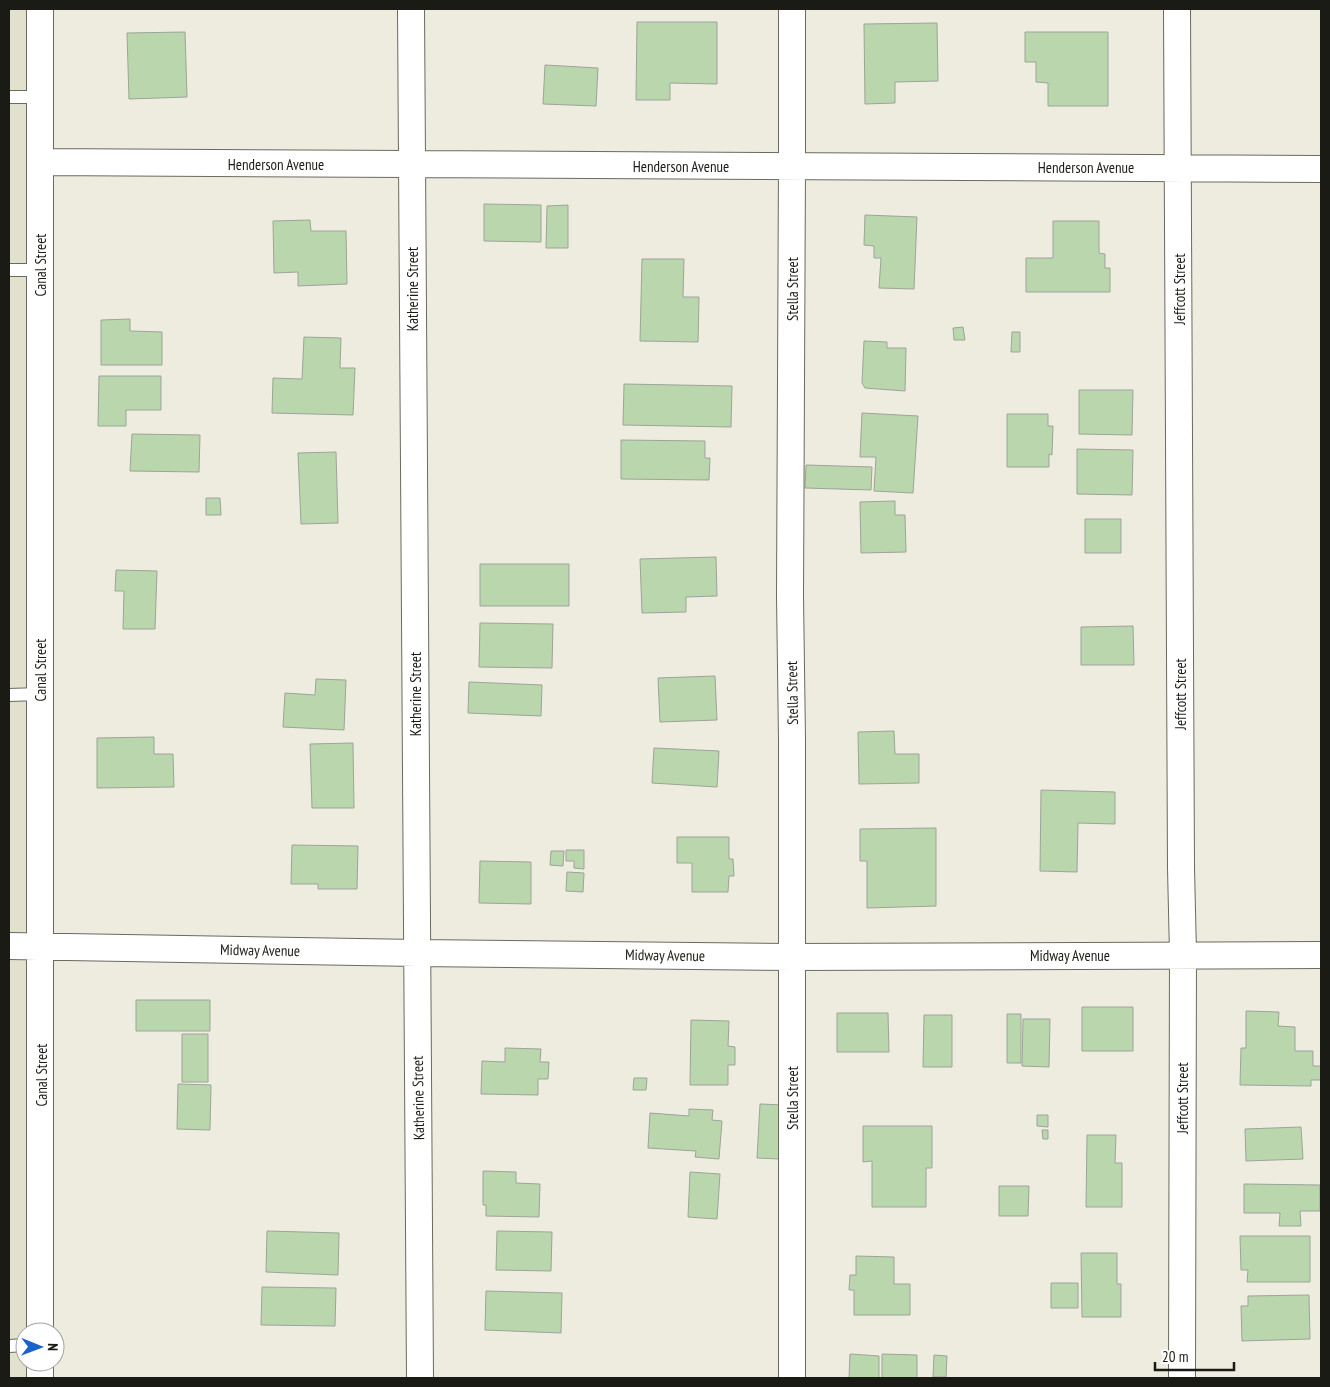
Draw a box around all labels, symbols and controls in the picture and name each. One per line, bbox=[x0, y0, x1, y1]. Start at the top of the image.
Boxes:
street label: Henderson Avenue bbox=[228, 155, 324, 174]
street label: Henderson Avenue bbox=[633, 157, 729, 176]
street label: Henderson Avenue bbox=[1038, 158, 1134, 177]
street label: Canal Street bbox=[31, 234, 50, 297]
street label: Katherine Street bbox=[403, 247, 422, 331]
street label: Jeffcott Street bbox=[1170, 253, 1189, 326]
street label: Stella Street bbox=[783, 257, 802, 321]
street label: Canal Street bbox=[31, 639, 50, 702]
street label: Katherine Street bbox=[406, 652, 425, 736]
street label: Jeffcott Street bbox=[1171, 658, 1190, 731]
street label: Stella Street bbox=[782, 661, 802, 725]
street label: Midway Avenue bbox=[220, 940, 300, 960]
street label: Midway Avenue bbox=[625, 945, 705, 965]
street label: Midway Avenue bbox=[1030, 946, 1110, 965]
street label: Canal Street bbox=[32, 1044, 51, 1107]
street label: Katherine Street bbox=[408, 1056, 428, 1140]
street label: Jeffcott Street bbox=[1173, 1062, 1192, 1135]
street label: Stella Street bbox=[783, 1066, 802, 1130]
north arrow bbox=[15, 1322, 65, 1372]
scale bar bbox=[1155, 1340, 1234, 1372]
text: N bbox=[44, 1343, 62, 1351]
text: 20 m bbox=[1162, 1347, 1188, 1366]

